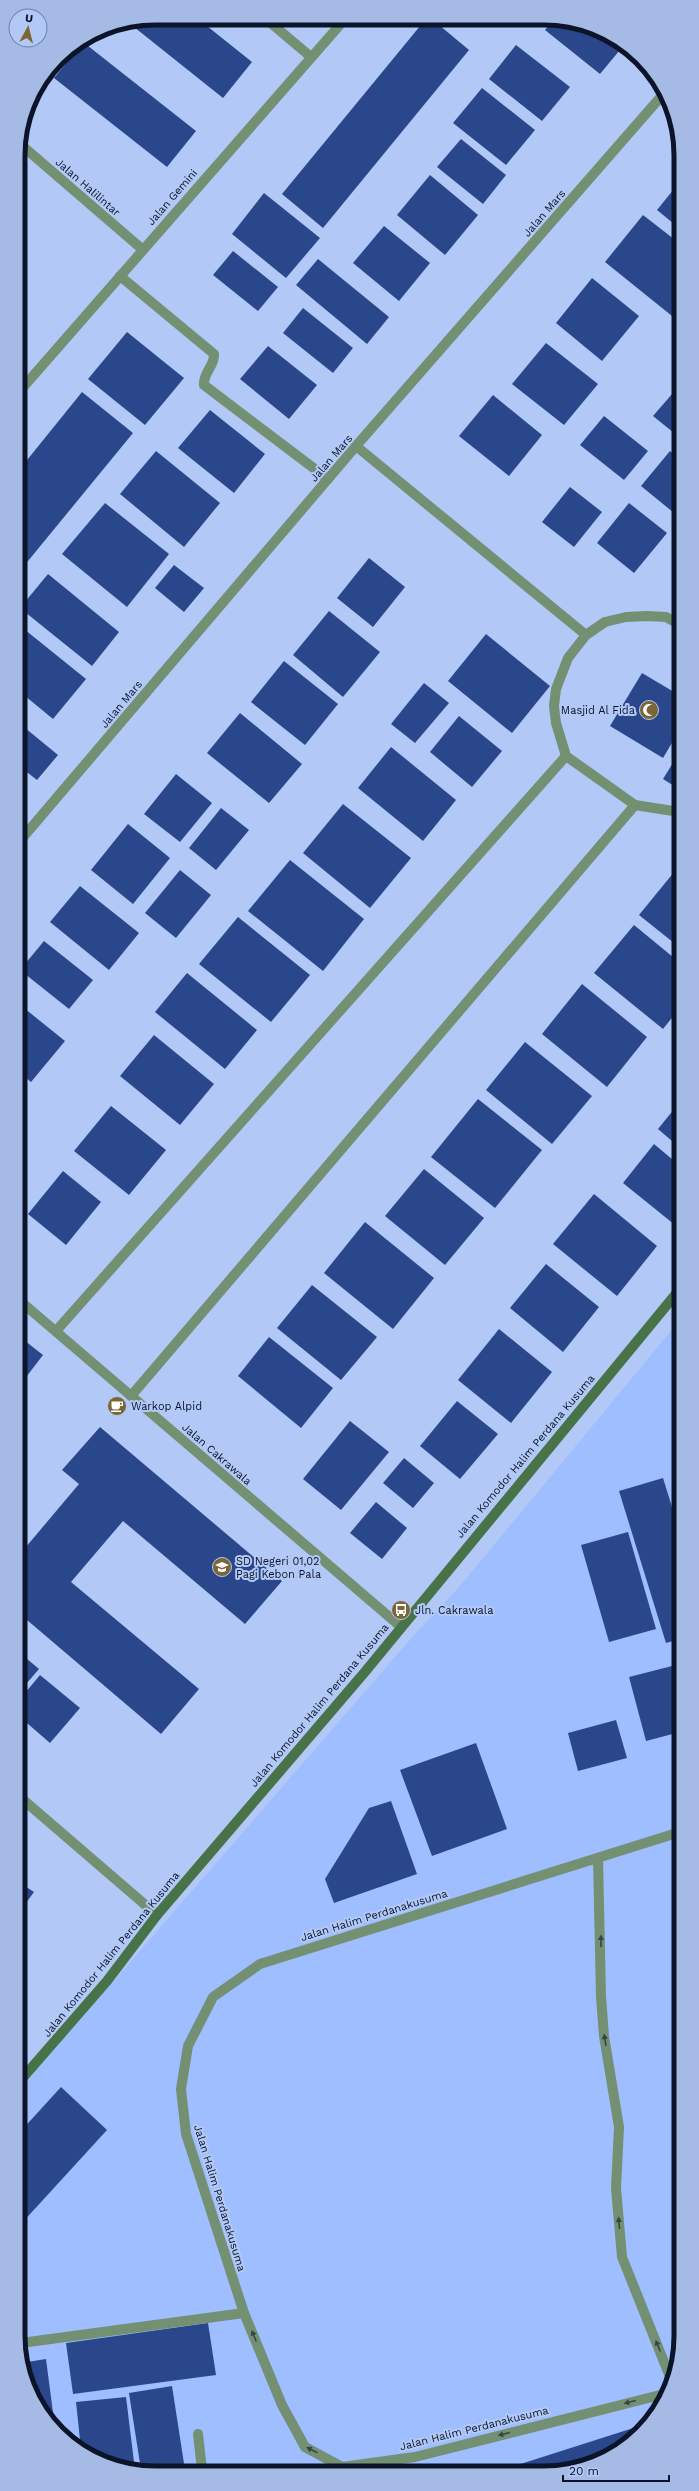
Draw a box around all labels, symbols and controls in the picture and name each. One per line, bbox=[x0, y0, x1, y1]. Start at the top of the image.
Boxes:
north arrow bbox=[8, 8, 48, 48]
text: U bbox=[24, 12, 34, 26]
street label: Jalan Halilintar bbox=[53, 156, 123, 219]
street label: Jalan Gemini bbox=[145, 167, 200, 228]
street label: Jalan Mars bbox=[520, 187, 568, 239]
street label: Jalan Mars bbox=[307, 432, 355, 484]
street label: Jalan Mars bbox=[98, 678, 145, 731]
mosque icon: Masjid Al Fida bbox=[638, 699, 660, 721]
place label: Masjid Al Fida bbox=[561, 704, 635, 717]
street label: Jalan Komodor Halim Perdana Kusuma bbox=[453, 1372, 598, 1541]
cafe icon: Warkop Alpid bbox=[106, 1395, 128, 1417]
place label: Warkop Alpid bbox=[131, 1400, 202, 1413]
street label: Jalan Cakrawala bbox=[179, 1421, 254, 1488]
place label: SD Negeri 01,02 Pagi Kebon Pala bbox=[236, 1555, 321, 1581]
school or university icon: SD Negeri 01,02 Pagi Kebon Pala bbox=[211, 1556, 233, 1578]
bus stop icon: Jln. Cakrawala bbox=[390, 1599, 412, 1621]
place label: Jln. Cakrawala bbox=[415, 1604, 493, 1617]
street label: Jalan Komodor Halim Perdana Kusuma bbox=[247, 1621, 392, 1790]
street label: Jalan Komodor Halim Perdana Kusuma bbox=[41, 1869, 182, 2040]
street label: Jalan Halim Perdanakusuma bbox=[299, 1887, 449, 1944]
one-way arrow bbox=[598, 1934, 604, 1947]
one-way arrow bbox=[602, 2034, 608, 2046]
street label: Jalan Halim Perdanakusuma bbox=[191, 2123, 248, 2273]
one-way arrow bbox=[615, 2217, 622, 2229]
one-way arrow bbox=[250, 2330, 256, 2342]
one-way arrow bbox=[654, 2339, 660, 2351]
one-way arrow bbox=[624, 2399, 636, 2405]
street label: Jalan Halim Perdanakusuma bbox=[398, 2404, 550, 2453]
one-way arrow bbox=[498, 2431, 510, 2437]
one-way arrow bbox=[306, 2447, 318, 2454]
scale bar bbox=[563, 2457, 669, 2483]
text: 20 m bbox=[569, 2464, 599, 2478]

